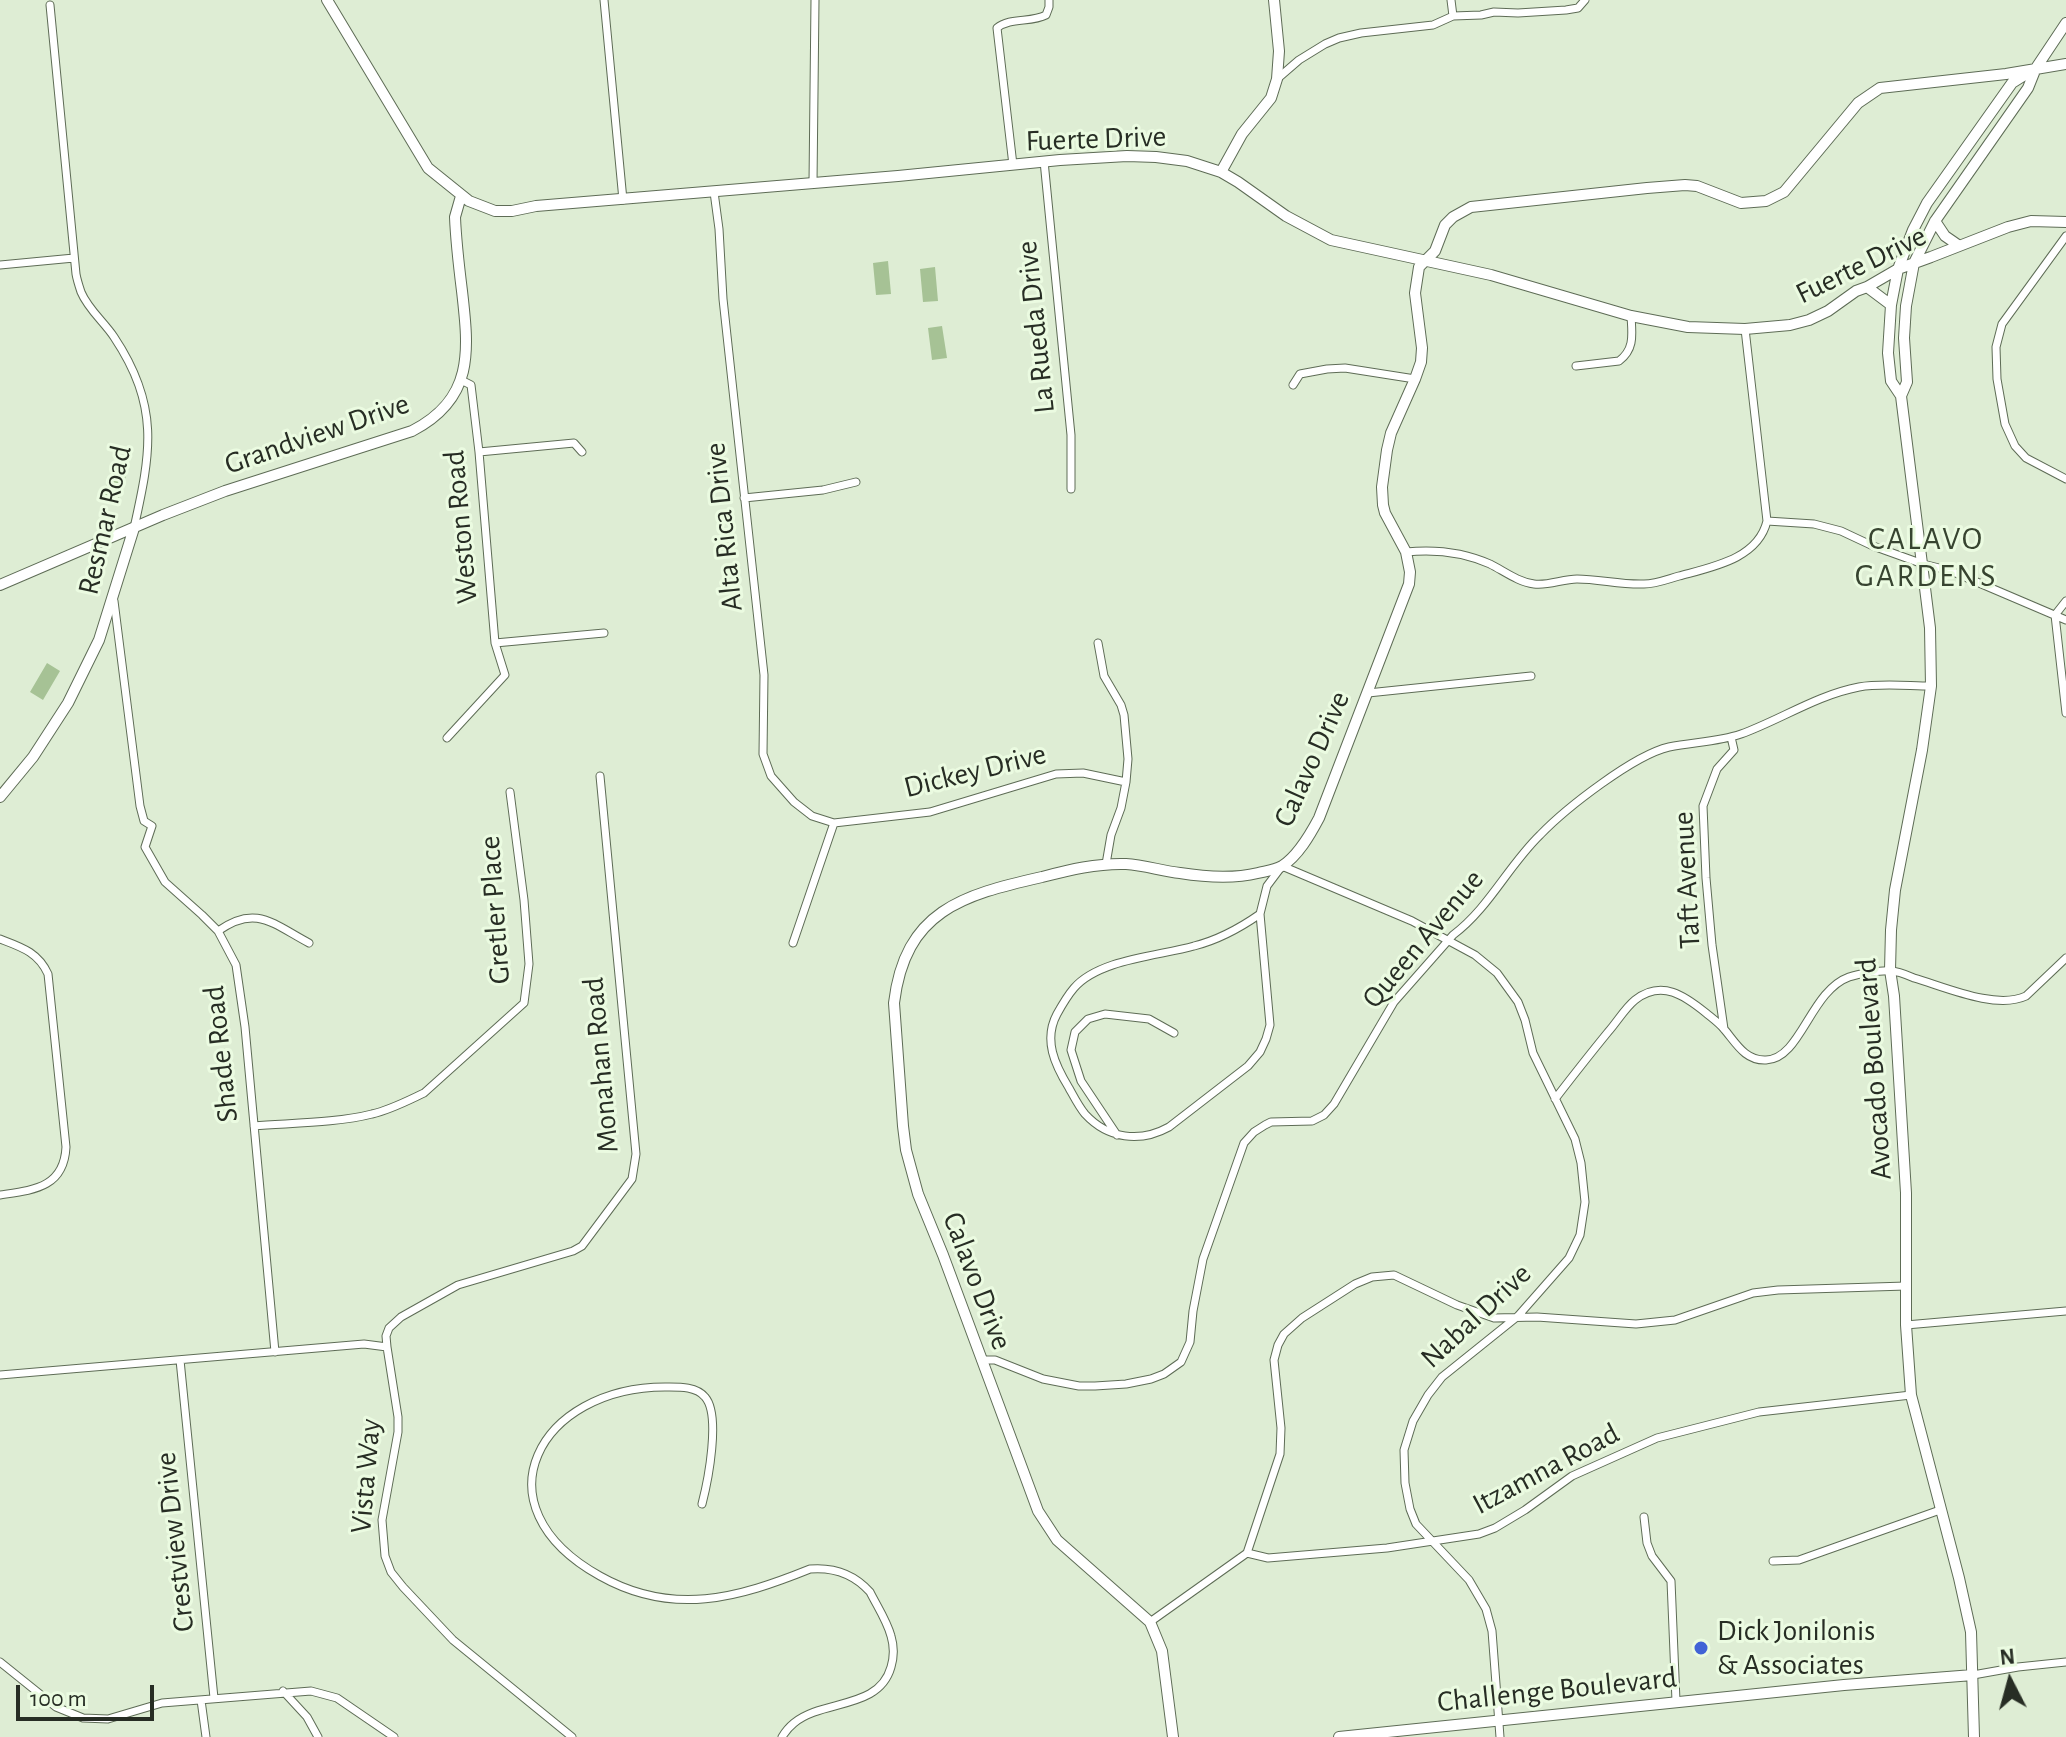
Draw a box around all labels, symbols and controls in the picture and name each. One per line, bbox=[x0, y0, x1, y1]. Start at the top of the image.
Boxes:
street label: Fuerte Drive bbox=[1025, 119, 1167, 159]
street label: Fuerte Drive bbox=[1790, 218, 1932, 312]
street label: La Rueda Drive bbox=[1009, 239, 1063, 415]
street label: Grandview Drive bbox=[220, 386, 414, 482]
street label: Alta Rica Drive bbox=[697, 441, 751, 613]
street label: Resmar Road bbox=[70, 442, 140, 598]
street label: Weston Road bbox=[436, 449, 486, 605]
district label: CALAVO GARDENS bbox=[1855, 520, 1997, 595]
street label: Calavo Drive bbox=[1266, 686, 1358, 832]
street label: Dickey Drive bbox=[900, 736, 1050, 806]
street label: Taft Avenue bbox=[1665, 810, 1709, 950]
street label: Gretler Place bbox=[472, 835, 518, 985]
street label: Queen Avenue bbox=[1355, 862, 1491, 1016]
street label: Avocado Boulevard bbox=[1848, 957, 1900, 1181]
street label: Monahan Road bbox=[575, 976, 627, 1154]
street label: Shade Road bbox=[196, 984, 246, 1124]
street label: Calavo Drive bbox=[934, 1207, 1020, 1355]
street label: Nabal Drive bbox=[1413, 1256, 1539, 1376]
street label: Itzamna Road bbox=[1467, 1415, 1625, 1523]
street label: Vista Way bbox=[343, 1417, 389, 1535]
street label: Crestview Drive bbox=[148, 1450, 202, 1634]
place label: Dick Jonilonis & Associates bbox=[1717, 1613, 1875, 1684]
marker: Dick Jonilonis & Associates bbox=[1692, 1639, 1710, 1657]
north arrow bbox=[1970, 1641, 2050, 1721]
text: N bbox=[1999, 1645, 2016, 1669]
street label: Challenge Boulevard bbox=[1435, 1660, 1679, 1720]
scale bar bbox=[20, 1669, 158, 1719]
text: 100 m bbox=[30, 1687, 87, 1711]

